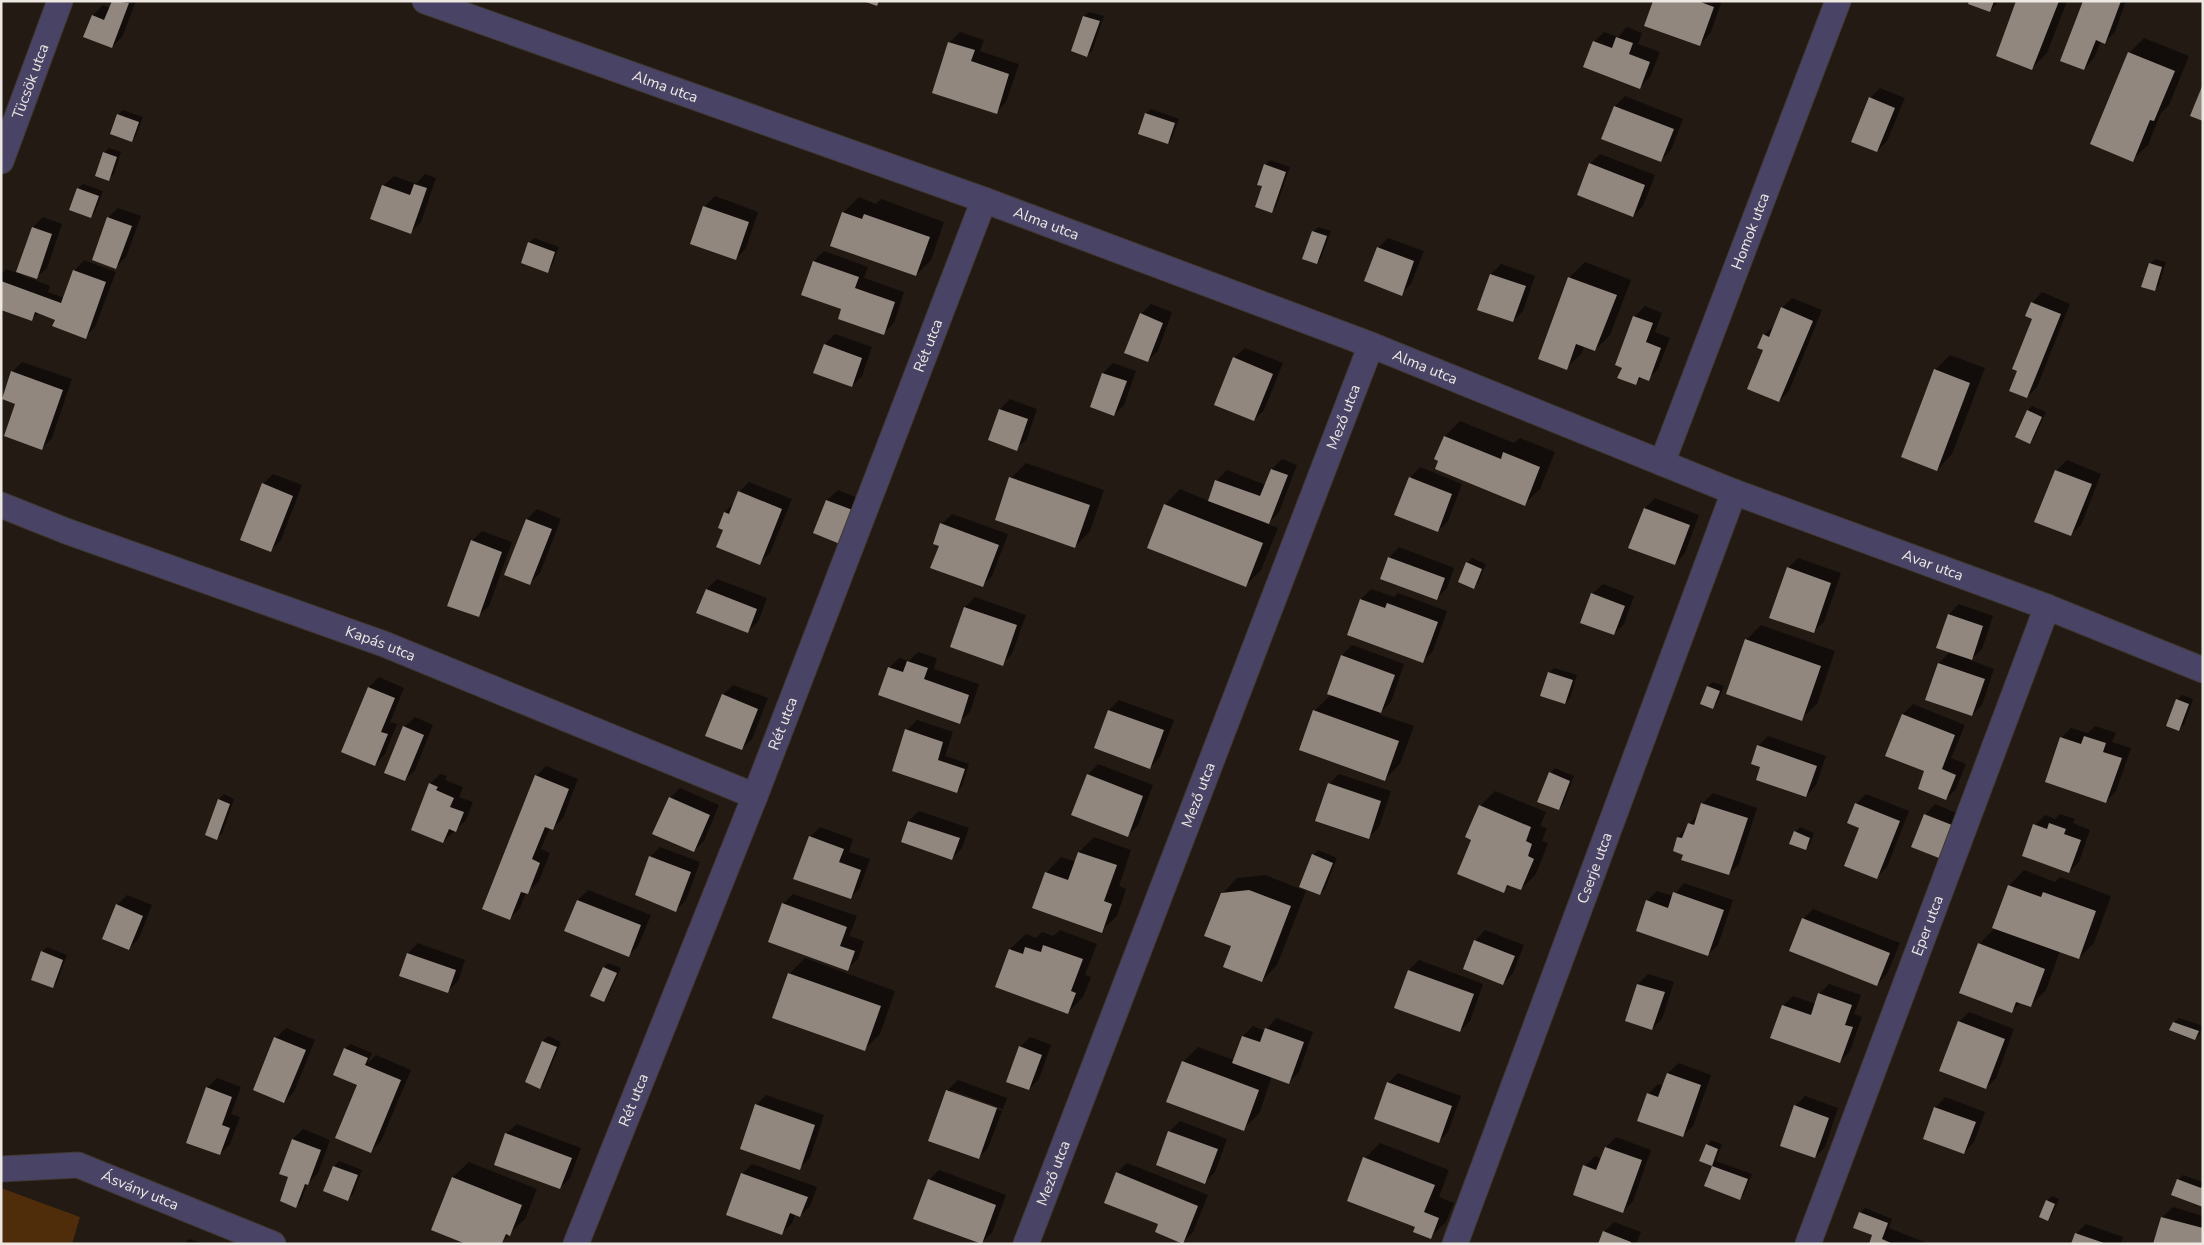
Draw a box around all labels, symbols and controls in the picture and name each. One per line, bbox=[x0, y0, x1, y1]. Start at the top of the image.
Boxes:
street label: Tücsök utca bbox=[7, 41, 53, 122]
street label: Alma utca bbox=[630, 66, 701, 107]
street label: Homok utca bbox=[1727, 190, 1774, 273]
street label: Alma utca bbox=[1011, 202, 1082, 245]
street label: Rét utca bbox=[909, 316, 947, 375]
street label: Alma utca bbox=[1390, 345, 1461, 389]
street label: Mező utca bbox=[1322, 381, 1365, 452]
street label: Avar utca bbox=[1899, 545, 1966, 585]
street label: Kapás utca bbox=[343, 621, 419, 666]
street label: Rét utca bbox=[764, 694, 802, 753]
street label: Mező utca bbox=[1177, 759, 1220, 830]
street label: Cserje utca bbox=[1572, 830, 1617, 906]
street label: Eper utca bbox=[1907, 893, 1948, 959]
street label: Rét utca bbox=[614, 1071, 653, 1130]
street label: Mező utca bbox=[1032, 1138, 1075, 1208]
street label: Ásvány utca bbox=[98, 1165, 182, 1215]

